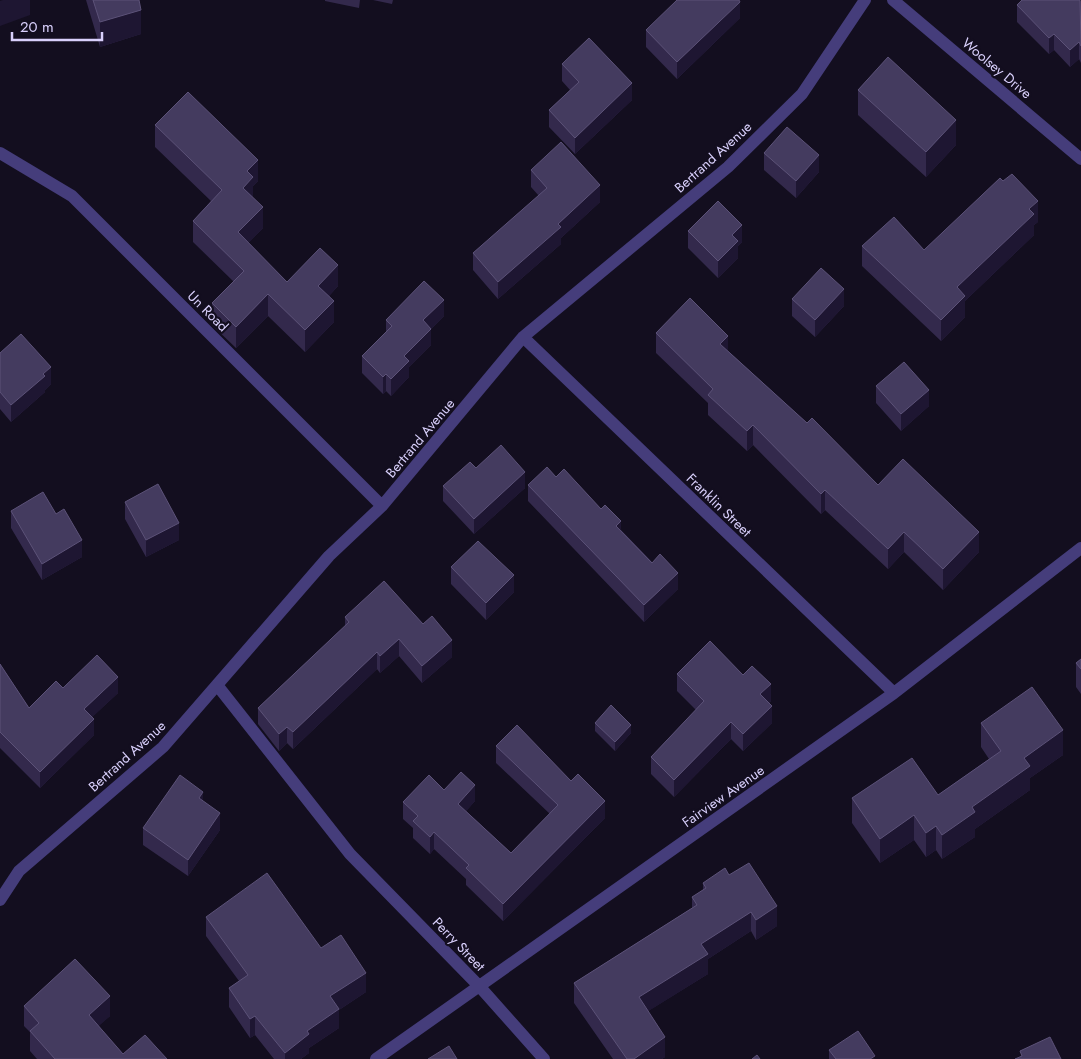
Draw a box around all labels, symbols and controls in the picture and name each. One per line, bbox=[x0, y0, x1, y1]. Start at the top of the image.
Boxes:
scale bar bbox=[12, 10, 102, 42]
text: 20 m bbox=[20, 16, 54, 38]
street label: Woolsey Drive bbox=[958, 33, 1036, 103]
street label: Bertrand Avenue bbox=[670, 117, 756, 197]
street label: Un Road bbox=[183, 286, 233, 336]
street label: Bertrand Avenue bbox=[381, 394, 459, 482]
street label: Franklin Street bbox=[682, 469, 756, 542]
street label: Bertrand Avenue bbox=[84, 716, 170, 796]
street label: Fairview Avenue bbox=[678, 760, 768, 832]
street label: Perry Street bbox=[428, 913, 490, 976]

